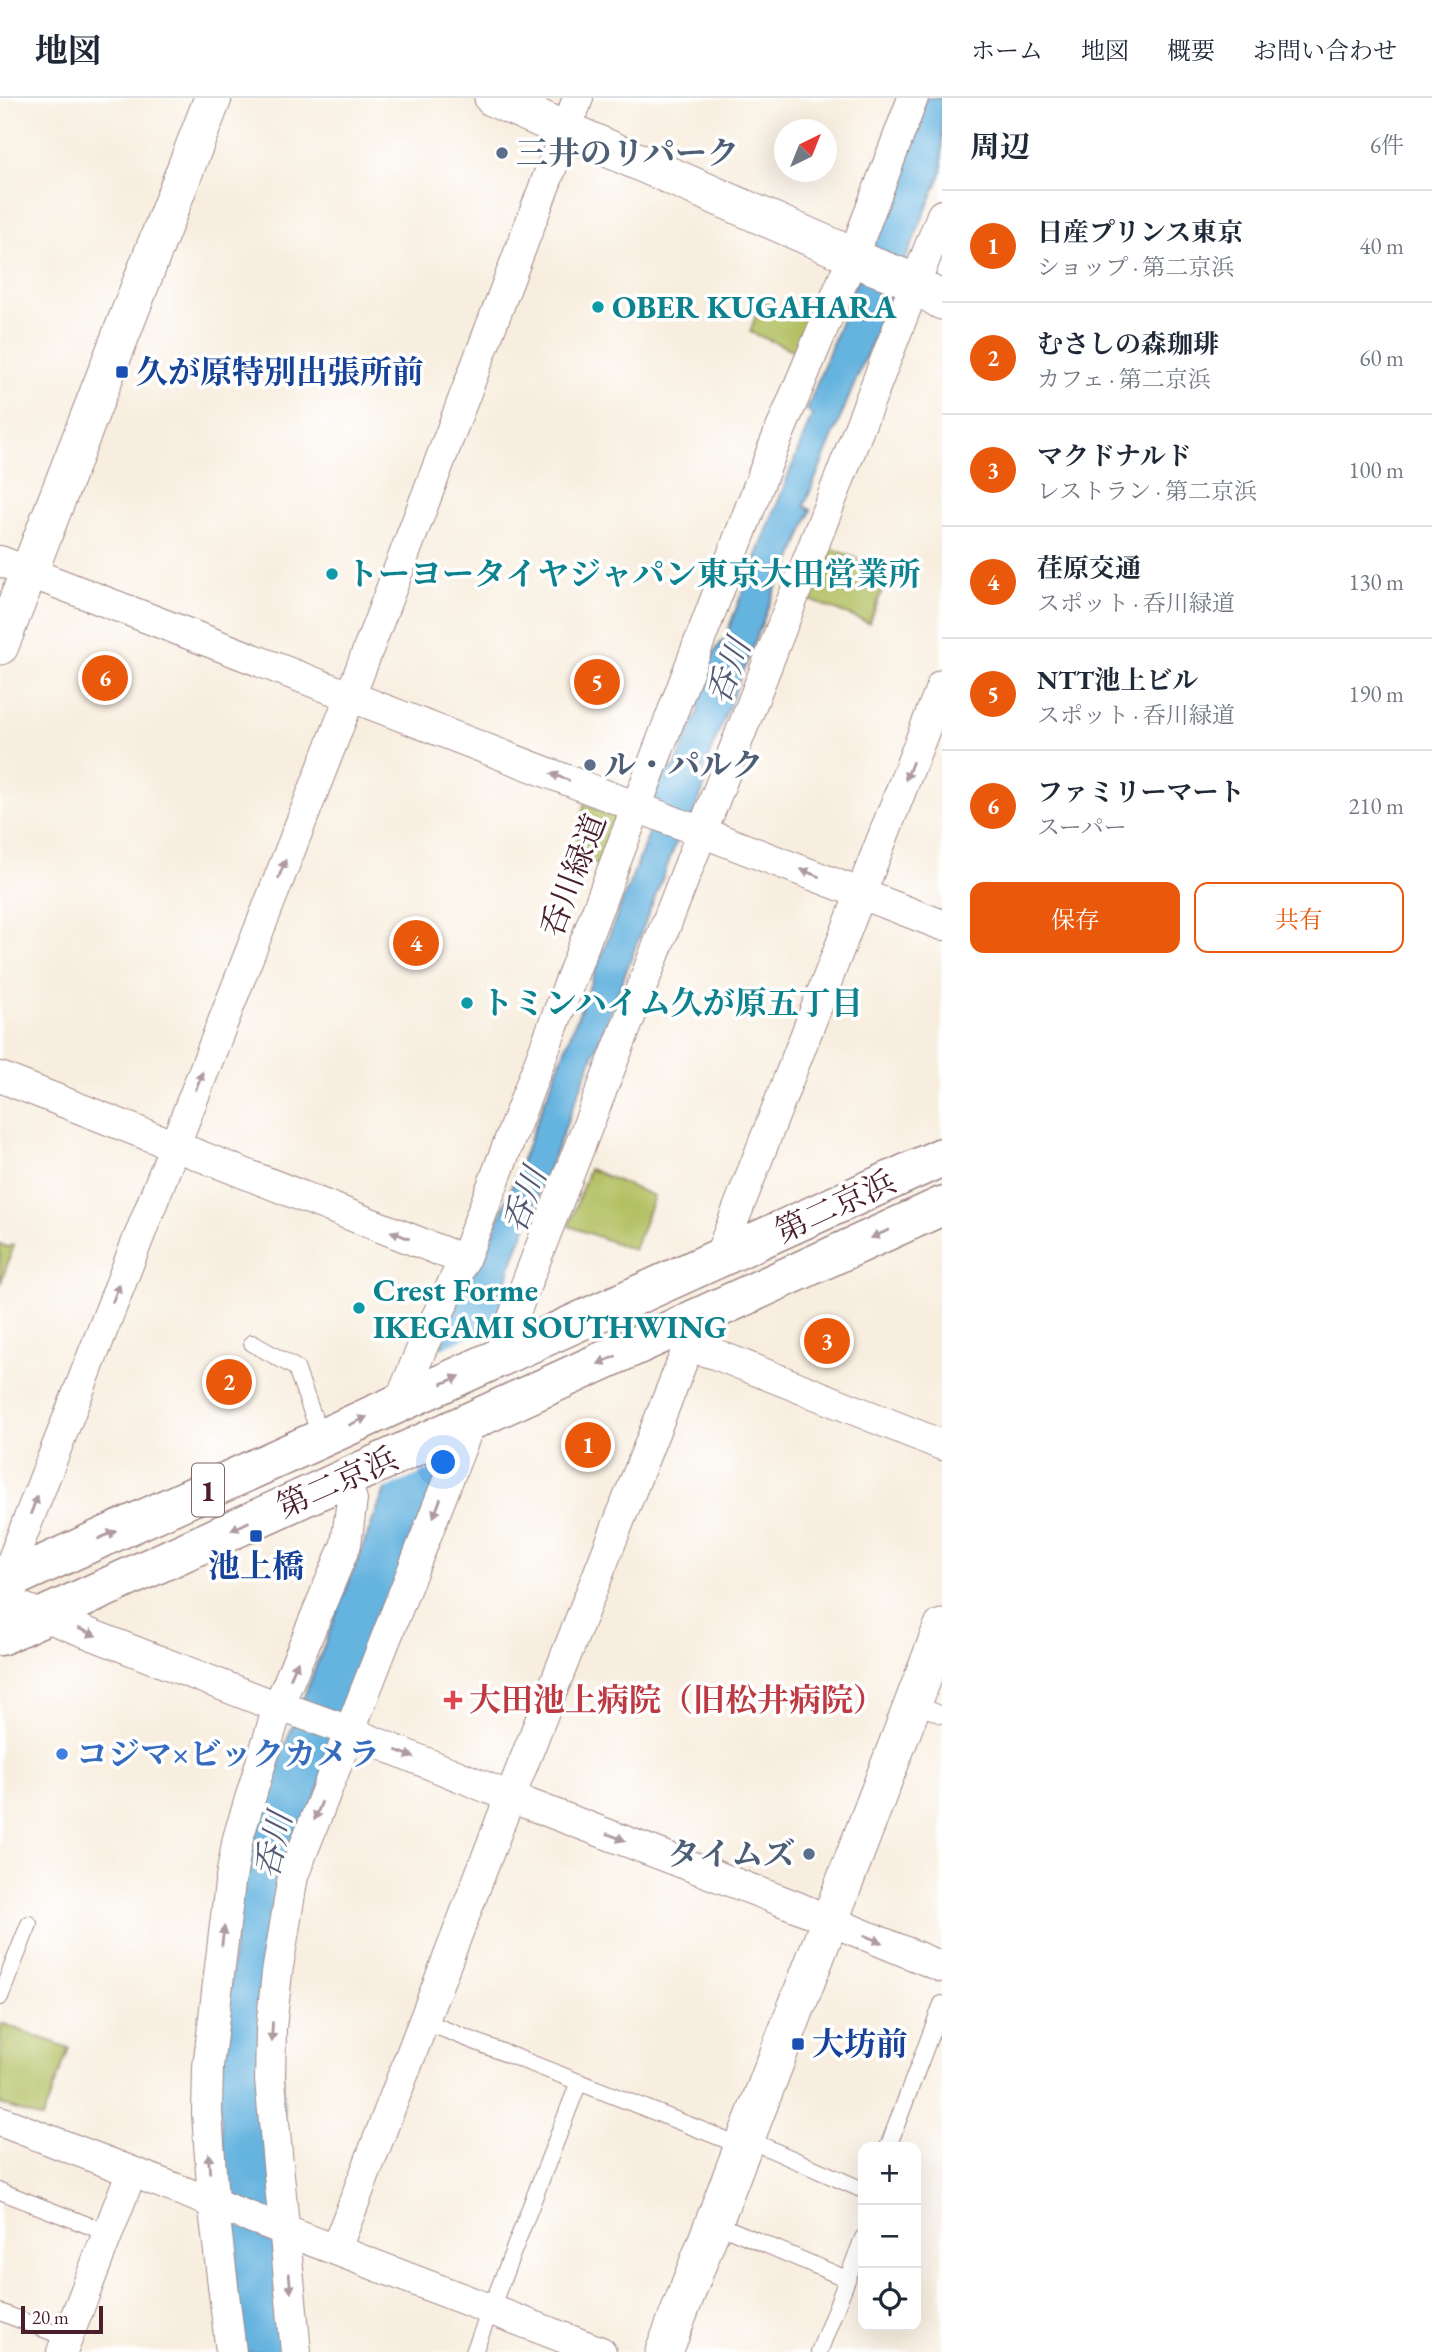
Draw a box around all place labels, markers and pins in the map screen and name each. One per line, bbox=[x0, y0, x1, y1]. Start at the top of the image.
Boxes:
place label: 三井のリパーク bbox=[516, 132, 739, 174]
marker: 三井のリパーク bbox=[494, 145, 510, 161]
place label: OBER KUGAHARA bbox=[612, 286, 897, 328]
marker: OBER KUGAHARA bbox=[590, 299, 606, 315]
place label: 久が原特別出張所前 bbox=[136, 351, 424, 393]
marker: 久が原特別出張所前 bbox=[114, 364, 130, 380]
place label: トーヨータイヤジャパン東京大田営業所 bbox=[346, 553, 920, 595]
marker: トーヨータイヤジャパン東京大田営業所 bbox=[324, 566, 340, 582]
pin: 6 bbox=[82, 652, 128, 704]
pin: 5 bbox=[574, 656, 620, 708]
place label: ル・パルク bbox=[604, 744, 763, 786]
marker: ル・パルク bbox=[582, 757, 598, 773]
pin: 4 bbox=[393, 917, 439, 969]
place label: トミンハイム久が原五丁目 bbox=[481, 982, 863, 1024]
marker: トミンハイム久が原五丁目 bbox=[459, 995, 475, 1011]
place label: Crest Forme IKEGAMI SOUTHWING bbox=[373, 1269, 727, 1348]
marker: Crest Forme IKEGAMI SOUTHWING bbox=[351, 1300, 367, 1316]
pin: 3 bbox=[804, 1315, 850, 1367]
pin: 2 bbox=[206, 1356, 252, 1408]
pin: 1 bbox=[565, 1419, 611, 1471]
marker: 池上橋 bbox=[248, 1528, 264, 1544]
place label: 池上橋 bbox=[208, 1545, 304, 1587]
place label: 大田池上病院（旧松井病院） bbox=[469, 1679, 885, 1721]
marker: 大田池上病院（旧松井病院） bbox=[443, 1690, 463, 1710]
place label: コジマ×ビックカメラ bbox=[76, 1733, 380, 1775]
marker: コジマ×ビックカメラ bbox=[54, 1746, 70, 1762]
place label: タイムズ bbox=[668, 1833, 795, 1875]
marker: タイムズ bbox=[801, 1846, 817, 1862]
place label: 大坊前 bbox=[812, 2023, 908, 2065]
marker: 大坊前 bbox=[790, 2036, 806, 2052]

